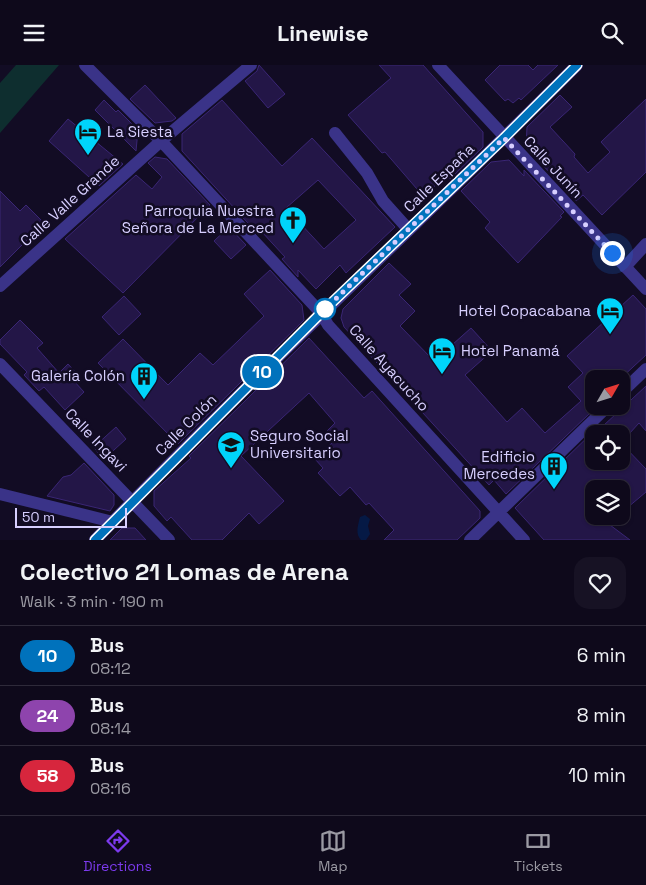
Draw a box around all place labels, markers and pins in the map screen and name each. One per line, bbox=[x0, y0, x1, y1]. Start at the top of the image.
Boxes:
hotel icon: La Siesta bbox=[73, 117, 103, 156]
place label: La Siesta bbox=[107, 122, 173, 141]
place label: Parroquia Nuestra Señora de La Merced bbox=[122, 201, 274, 237]
church icon: Parroquia Nuestra Señora de La Merced bbox=[278, 205, 308, 244]
hotel icon: Hotel Copacabana bbox=[595, 296, 625, 335]
unlabelled marker bbox=[314, 298, 336, 320]
place label: Hotel Copacabana bbox=[458, 301, 591, 320]
hotel icon: Hotel Panamá bbox=[427, 336, 457, 375]
place label: Hotel Panamá bbox=[461, 341, 560, 360]
building icon: Galería Colón bbox=[129, 361, 159, 400]
place label: Galería Colón bbox=[31, 366, 125, 385]
place label: Seguro Social Universitario bbox=[250, 426, 349, 462]
school or university icon: Seguro Social Universitario bbox=[216, 430, 246, 469]
place label: Edificio Mercedes bbox=[463, 447, 535, 483]
building icon: Edificio Mercedes bbox=[539, 451, 569, 490]

